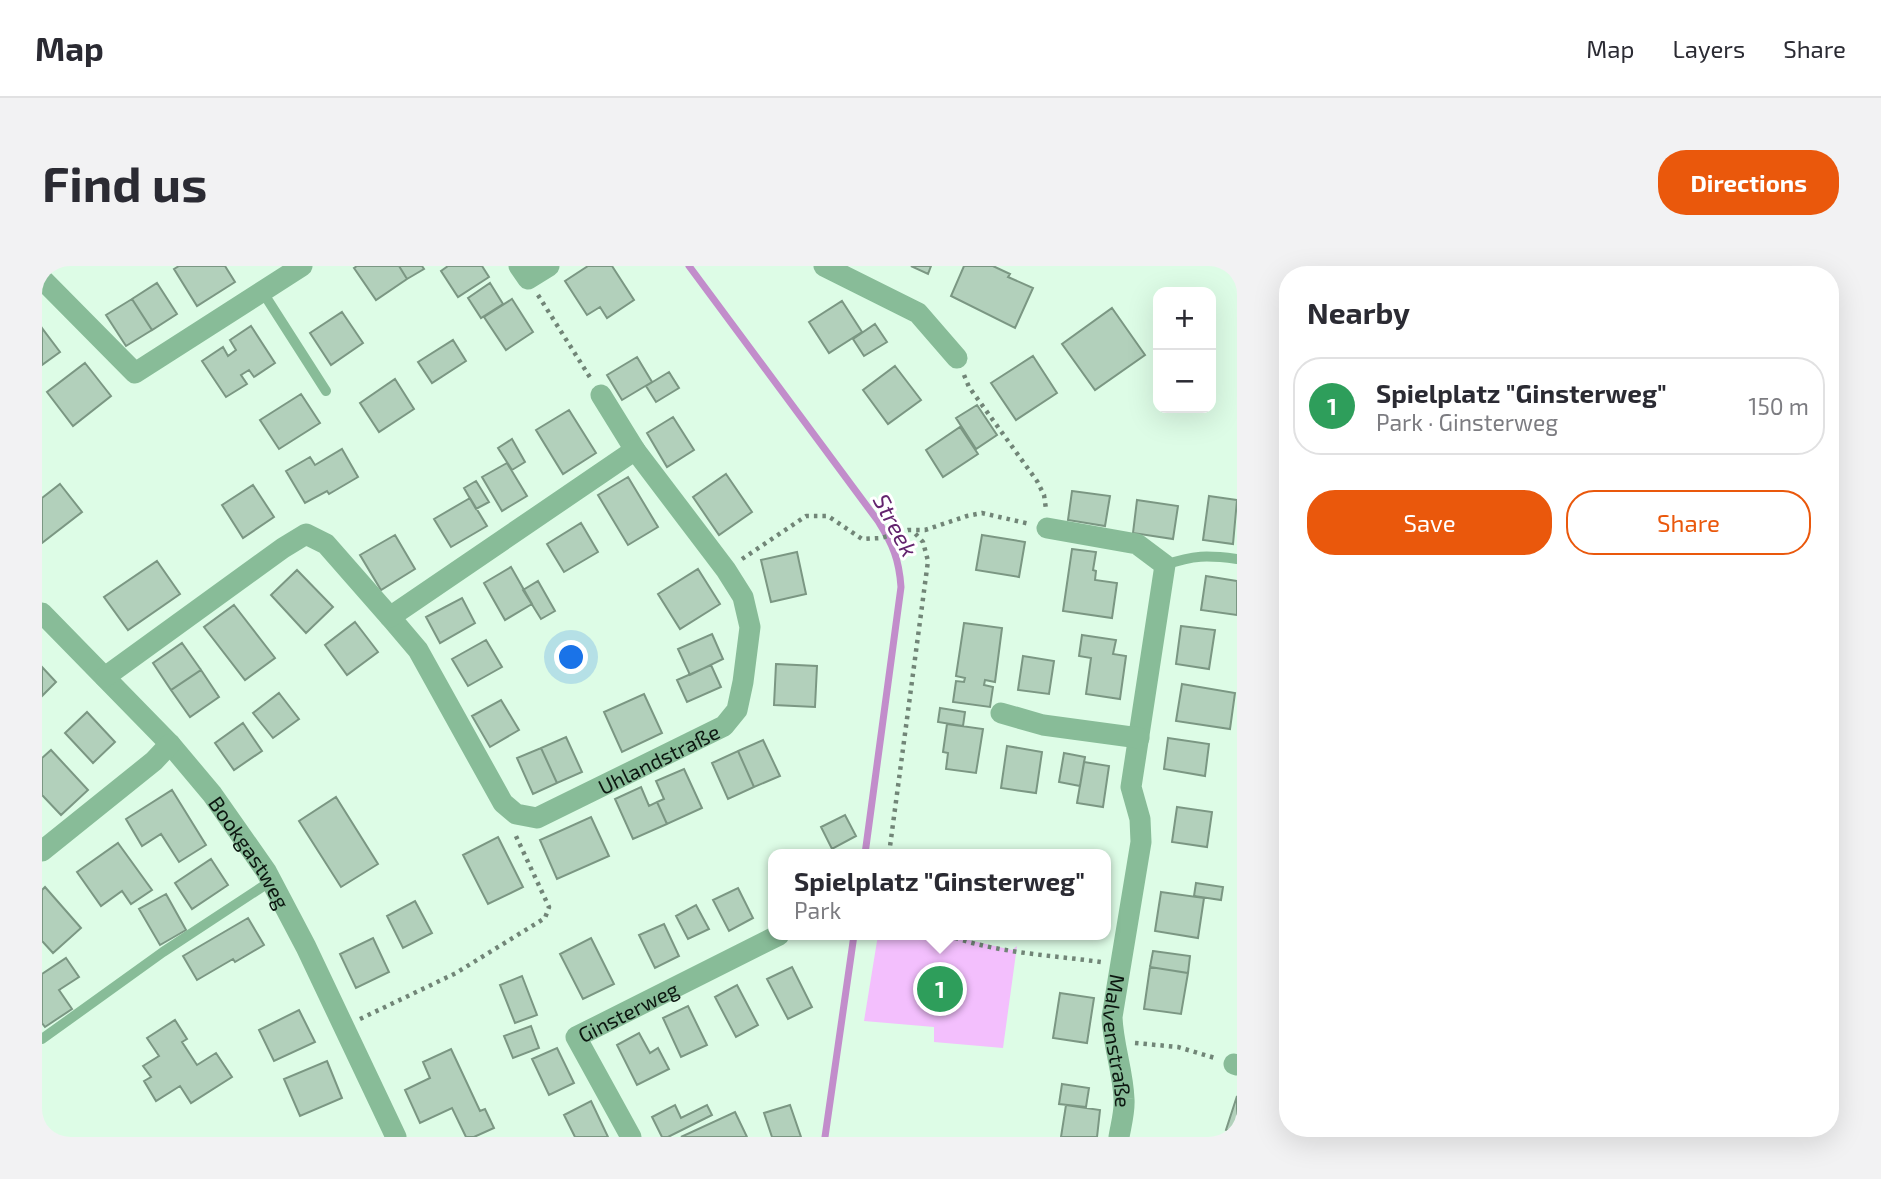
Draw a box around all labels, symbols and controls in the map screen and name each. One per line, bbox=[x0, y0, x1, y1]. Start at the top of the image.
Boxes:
text: Map bbox=[35, 28, 104, 68]
text: Map bbox=[1586, 34, 1634, 63]
text: Layers bbox=[1672, 34, 1745, 63]
text: Share bbox=[1783, 34, 1846, 63]
button: Directions bbox=[1658, 150, 1839, 215]
text: Find us bbox=[42, 153, 207, 212]
map controls bbox=[1153, 287, 1216, 413]
button: + bbox=[1153, 287, 1216, 350]
text: Nearby bbox=[1307, 294, 1410, 330]
button: − bbox=[1153, 350, 1216, 413]
text: Spielplatz "Ginsterweg" bbox=[1376, 377, 1667, 408]
text: 1 bbox=[1327, 392, 1337, 420]
text: 150 m bbox=[1748, 392, 1809, 420]
text: Park · Ginsterweg bbox=[1376, 408, 1558, 436]
water label: Streek bbox=[868, 489, 924, 561]
button: Save bbox=[1307, 490, 1552, 555]
button: Share bbox=[1566, 490, 1811, 555]
your location bbox=[554, 640, 588, 674]
street label: Uhlandstraße bbox=[594, 718, 723, 799]
street label: Bookgastweg bbox=[204, 791, 296, 913]
popup bbox=[768, 849, 1111, 940]
text: Spielplatz "Ginsterweg" bbox=[794, 865, 1085, 896]
text: Park bbox=[794, 896, 841, 924]
pin: 1 bbox=[917, 963, 963, 1015]
street label: Malvenstraße bbox=[1099, 973, 1137, 1108]
street label: Ginsterweg bbox=[573, 975, 682, 1047]

